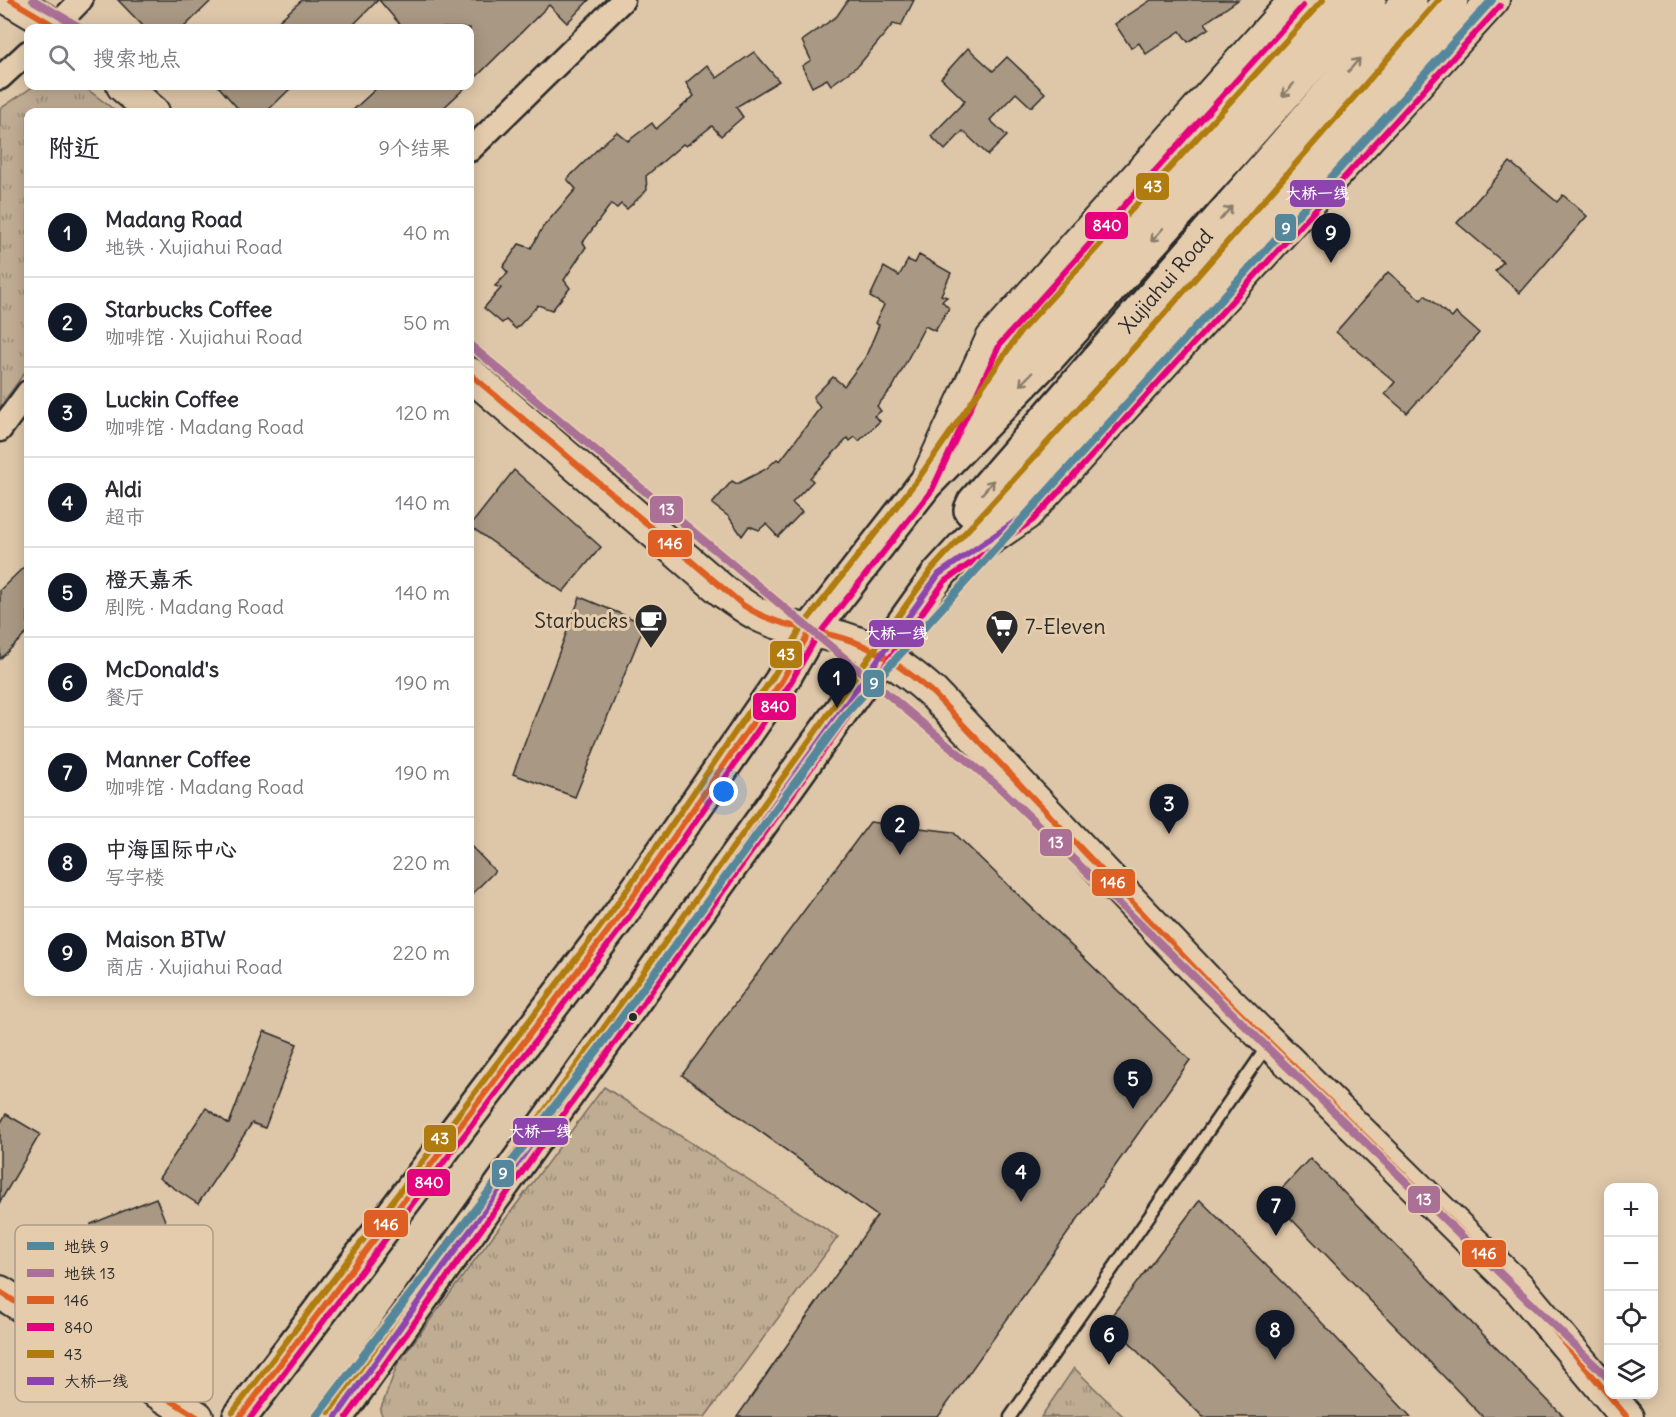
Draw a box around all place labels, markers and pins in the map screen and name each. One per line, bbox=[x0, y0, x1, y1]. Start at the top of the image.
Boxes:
pin: 9 bbox=[1312, 214, 1350, 263]
cafe icon: Starbucks bbox=[633, 602, 669, 649]
place label: Starbucks bbox=[534, 607, 628, 634]
supermarket icon: 7-Eleven bbox=[984, 608, 1020, 655]
place label: 7-Eleven bbox=[1025, 613, 1106, 640]
pin: 1 bbox=[818, 658, 856, 708]
pin: 3 bbox=[1150, 784, 1188, 834]
pin: 2 bbox=[880, 806, 920, 855]
unlabelled marker bbox=[627, 1011, 639, 1023]
pin: 5 bbox=[1114, 1060, 1152, 1109]
pin: 4 bbox=[1002, 1152, 1040, 1202]
pin: 7 bbox=[1256, 1186, 1296, 1236]
pin: 8 bbox=[1256, 1310, 1294, 1360]
pin: 6 bbox=[1090, 1316, 1128, 1365]

